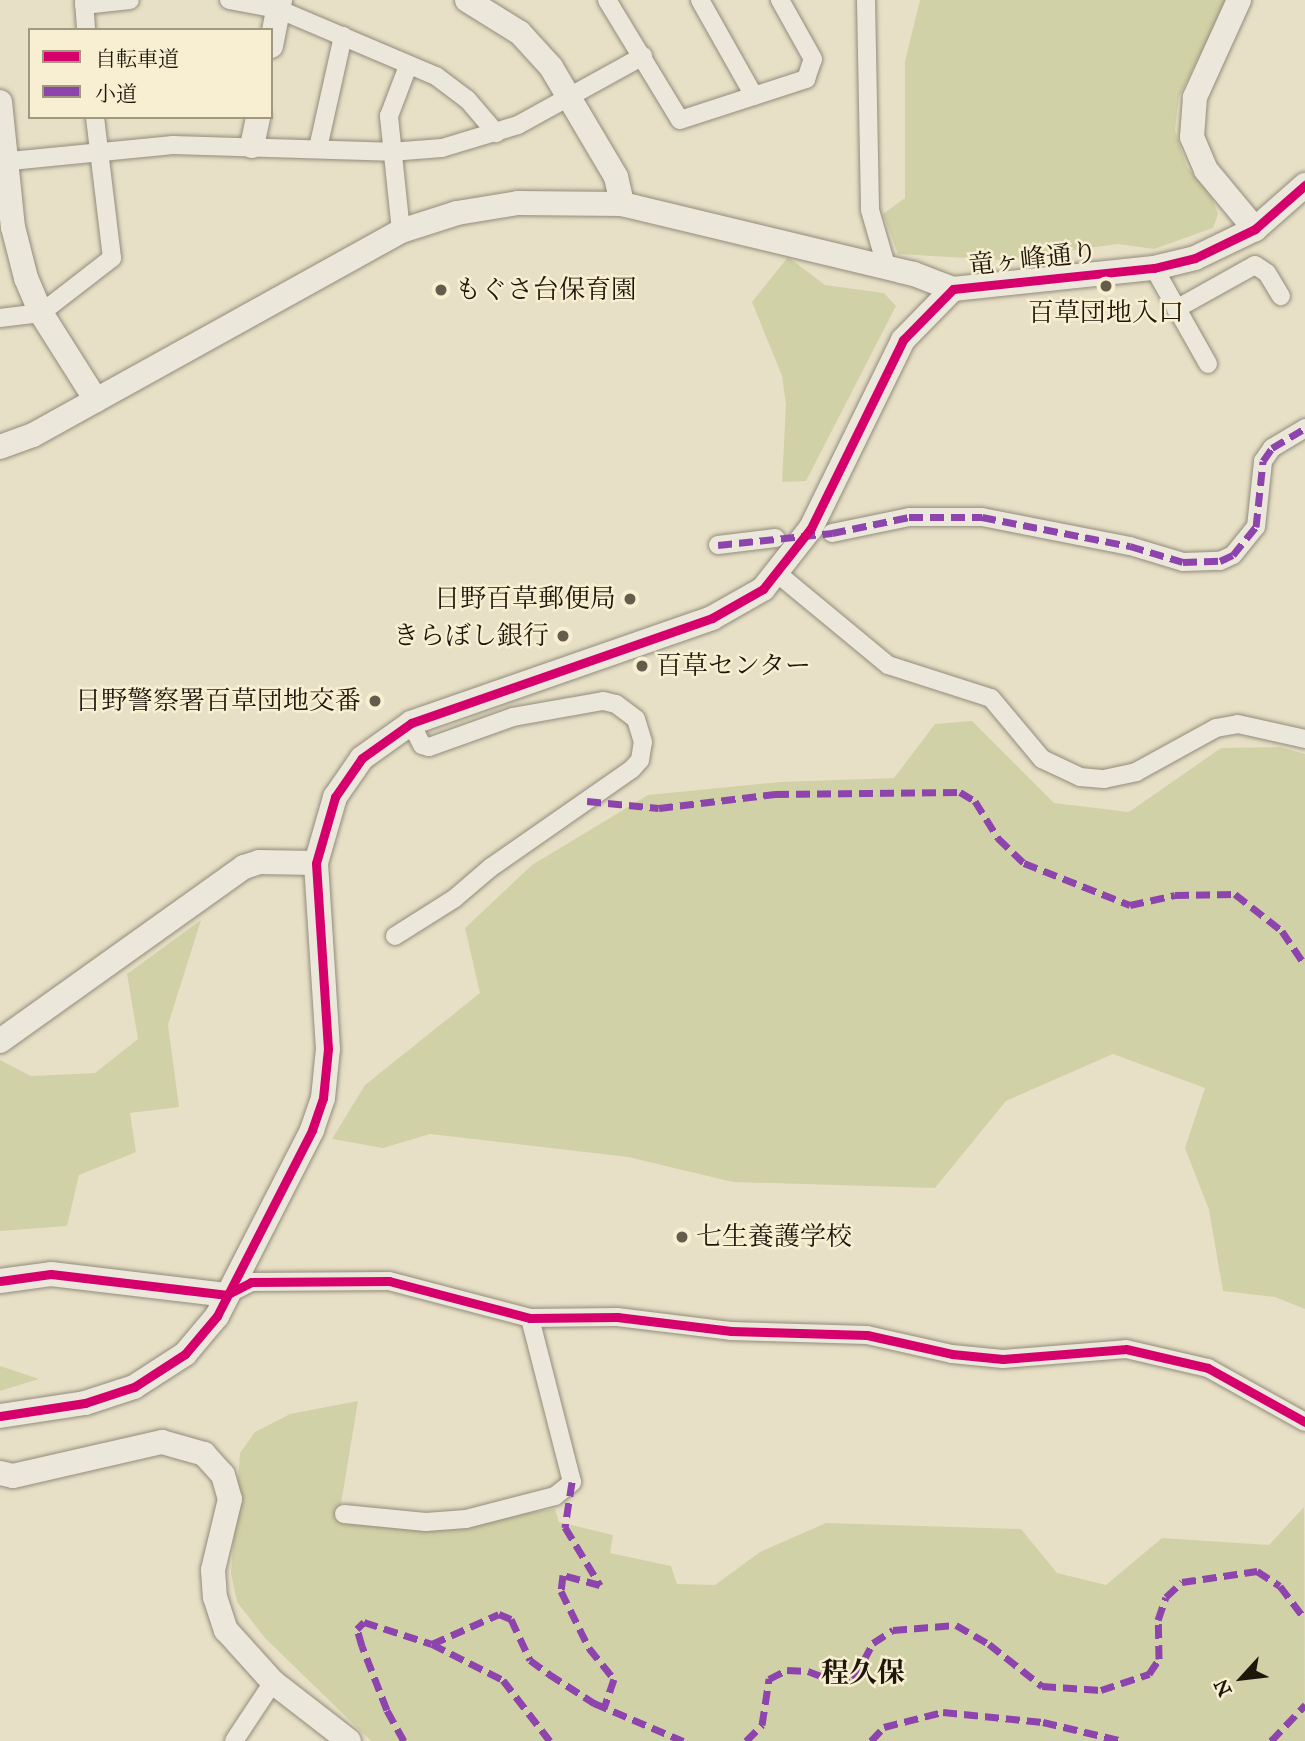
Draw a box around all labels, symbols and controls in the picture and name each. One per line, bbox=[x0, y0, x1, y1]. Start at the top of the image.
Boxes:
legend bbox=[28, 28, 273, 119]
text: 自転車道 bbox=[95, 46, 179, 72]
text: 小道 bbox=[95, 81, 137, 107]
street label: 竜ヶ峰通り bbox=[967, 237, 1099, 281]
place label: もぐさ台保育園 bbox=[455, 274, 637, 306]
marker: 百草団地入口 bbox=[1098, 278, 1114, 294]
marker: もぐさ台保育園 bbox=[433, 282, 449, 298]
place label: 百草団地入口 bbox=[1028, 297, 1184, 329]
place label: 日野百草郵便局 bbox=[434, 583, 616, 615]
marker: 日野百草郵便局 bbox=[622, 591, 638, 607]
place label: きらぼし銀行 bbox=[393, 620, 549, 652]
marker: きらぼし銀行 bbox=[555, 628, 571, 644]
place label: 百草センター bbox=[656, 650, 812, 682]
marker: 百草センター bbox=[634, 658, 650, 674]
place label: 日野警察署百草団地交番 bbox=[75, 685, 361, 717]
marker: 日野警察署百草団地交番 bbox=[367, 693, 383, 709]
place label: 七生養護学校 bbox=[696, 1221, 852, 1253]
marker: 七生養護学校 bbox=[674, 1229, 690, 1245]
north arrow bbox=[1207, 1643, 1277, 1713]
district label: 程久保 bbox=[821, 1656, 905, 1690]
text: N bbox=[1209, 1675, 1237, 1700]

